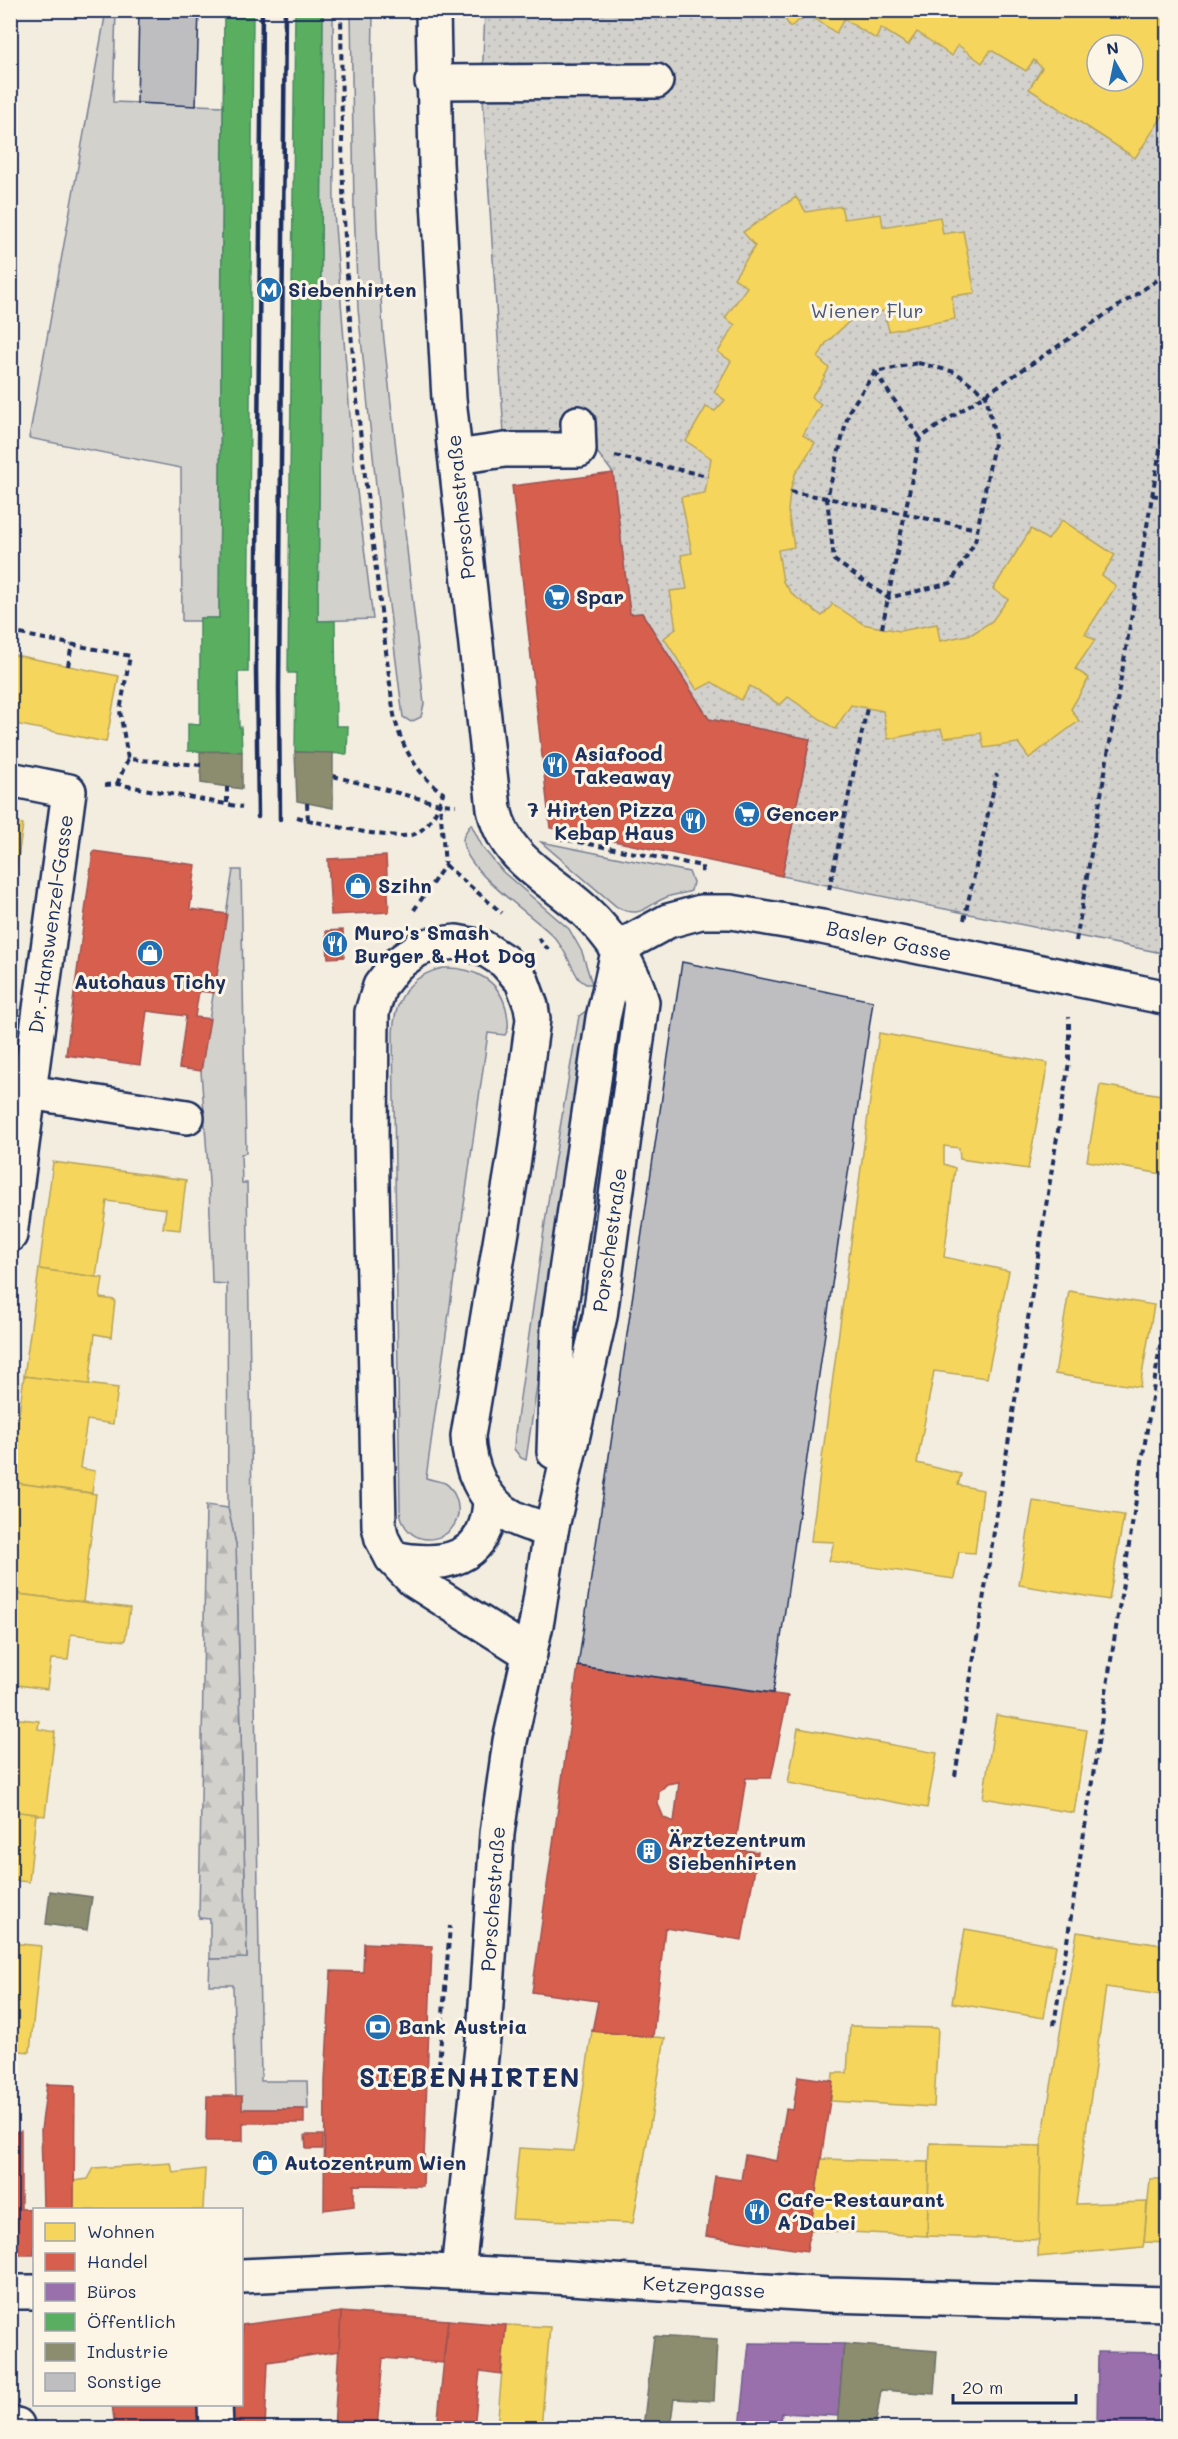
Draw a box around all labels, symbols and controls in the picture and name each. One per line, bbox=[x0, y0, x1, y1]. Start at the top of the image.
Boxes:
north arrow bbox=[1085, 33, 1145, 93]
text: N bbox=[1105, 36, 1120, 59]
metro station icon: Siebenhirten bbox=[254, 275, 284, 305]
place label: Siebenhirten bbox=[288, 276, 416, 302]
park label: Wiener Flur bbox=[810, 297, 924, 323]
street label: Porschestraße bbox=[439, 433, 481, 581]
supermarket icon: Spar bbox=[542, 582, 572, 612]
place label: Spar bbox=[576, 583, 624, 609]
place label: Asiafood Takeaway bbox=[574, 740, 672, 789]
restaurant icon: Asiafood Takeaway bbox=[540, 750, 570, 780]
place label: 7 Hirten Pizza Kebap Haus bbox=[528, 796, 674, 845]
supermarket icon: Gencer bbox=[732, 799, 762, 829]
place label: Gencer bbox=[766, 800, 839, 826]
restaurant icon: 7 Hirten Pizza Kebap Haus bbox=[678, 806, 708, 836]
street label: Dr.-Hanswenzel-Gasse bbox=[22, 813, 78, 1035]
shop icon: Szihn bbox=[343, 871, 373, 901]
place label: Szihn bbox=[378, 872, 432, 898]
street label: Basler Gasse bbox=[824, 914, 954, 966]
place label: Muro's Smash Burger & Hot Dog bbox=[354, 919, 536, 968]
restaurant icon: Muro's Smash Burger & Hot Dog bbox=[320, 929, 350, 959]
shop icon: Autohaus Tichy bbox=[135, 938, 165, 968]
place label: Autohaus Tichy bbox=[74, 968, 226, 994]
street label: Porschestraße bbox=[586, 1166, 632, 1314]
street label: Porschestraße bbox=[474, 1826, 510, 1972]
place label: Ärztezentrum Siebenhirten bbox=[668, 1826, 806, 1875]
building icon: Ärztezentrum Siebenhirten bbox=[634, 1836, 664, 1866]
bank icon: Bank Austria bbox=[363, 2012, 393, 2042]
place label: Bank Austria bbox=[398, 2013, 527, 2039]
district label: SIEBENHIRTEN bbox=[359, 2060, 581, 2094]
shop icon: Autozentrum Wien bbox=[250, 2148, 280, 2178]
place label: Autozentrum Wien bbox=[284, 2149, 466, 2175]
place label: Cafe-Restaurant A´Dabei bbox=[777, 2186, 945, 2235]
restaurant icon: Cafe-Restaurant A´Dabei bbox=[742, 2197, 772, 2227]
legend bbox=[33, 2208, 243, 2406]
text: Wohnen bbox=[87, 2219, 155, 2243]
text: Handel bbox=[87, 2249, 148, 2273]
street label: Ketzergasse bbox=[642, 2269, 766, 2303]
text: Büros bbox=[87, 2279, 136, 2303]
text: Öffentlich bbox=[87, 2309, 175, 2333]
text: Industrie bbox=[87, 2339, 168, 2363]
scale bar bbox=[953, 2367, 1076, 2405]
text: Sonstige bbox=[87, 2369, 162, 2393]
text: 20 m bbox=[962, 2375, 1003, 2399]

